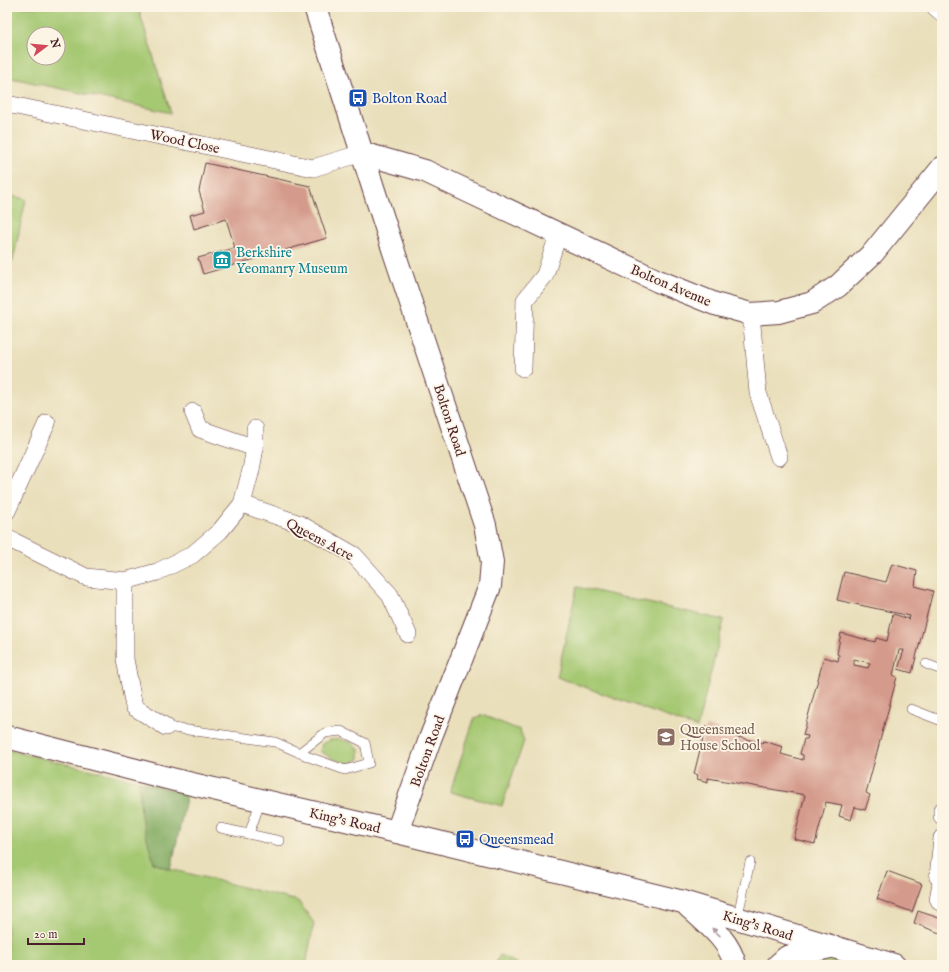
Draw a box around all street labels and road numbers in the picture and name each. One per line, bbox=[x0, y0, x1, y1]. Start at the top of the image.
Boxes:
street label: Wood Close bbox=[148, 126, 222, 158]
street label: Bolton Avenue bbox=[627, 261, 714, 311]
street label: Bolton Road bbox=[429, 382, 469, 459]
street label: Queens Acre bbox=[283, 515, 357, 565]
street label: Bolton Road bbox=[407, 713, 449, 790]
street label: King's Road bbox=[307, 804, 383, 838]
street label: King's Road bbox=[720, 907, 796, 945]

